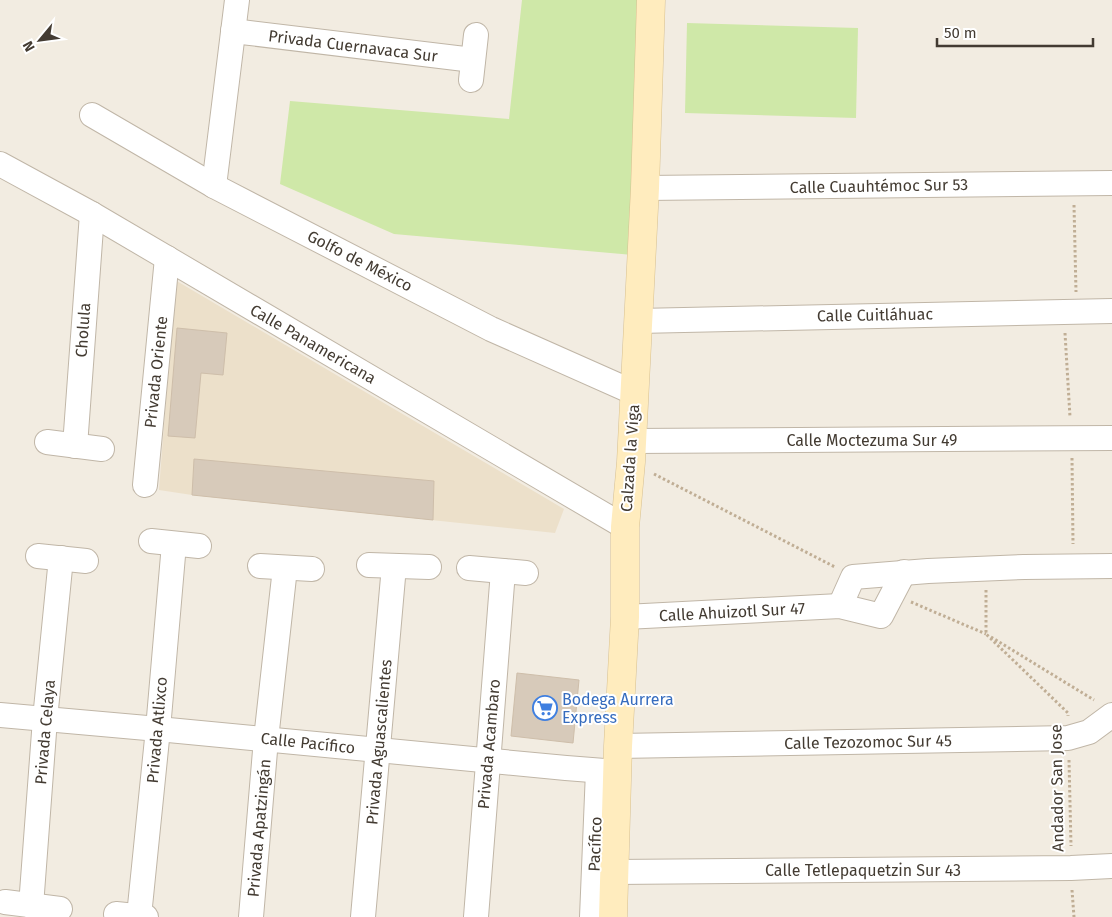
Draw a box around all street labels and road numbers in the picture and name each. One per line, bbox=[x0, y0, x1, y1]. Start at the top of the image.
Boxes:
street label: Privada Cuernavaca Sur bbox=[267, 26, 439, 66]
street label: Calle Cuauhtémoc Sur 53 bbox=[790, 175, 968, 197]
street label: Golfo de México bbox=[304, 226, 416, 296]
street label: Calle Panamericana bbox=[247, 300, 379, 388]
street label: Cholula bbox=[72, 302, 94, 358]
street label: Calle Cuitláhuac bbox=[817, 304, 934, 326]
street label: Privada Oriente bbox=[141, 315, 171, 429]
street label: Calzada la Viga bbox=[617, 404, 643, 512]
street label: Calle Moctezuma Sur 49 bbox=[786, 431, 958, 450]
street label: Calle Ahuizotl Sur 47 bbox=[658, 599, 806, 625]
street label: Privada Aguascalientes bbox=[362, 658, 396, 826]
street label: Privada Atlixco bbox=[143, 676, 171, 784]
street label: Privada Acambaro bbox=[474, 678, 504, 810]
street label: Privada Celaya bbox=[31, 679, 59, 785]
street label: Andador San Jose bbox=[1046, 724, 1068, 852]
street label: Calle Pacífico bbox=[260, 729, 356, 757]
street label: Calle Tezozomoc Sur 45 bbox=[784, 731, 952, 753]
street label: Privada Apatzingán bbox=[244, 758, 274, 898]
street label: Pacífico bbox=[585, 816, 605, 872]
street label: Calle Tetlepaquetzin Sur 43 bbox=[765, 861, 961, 880]

